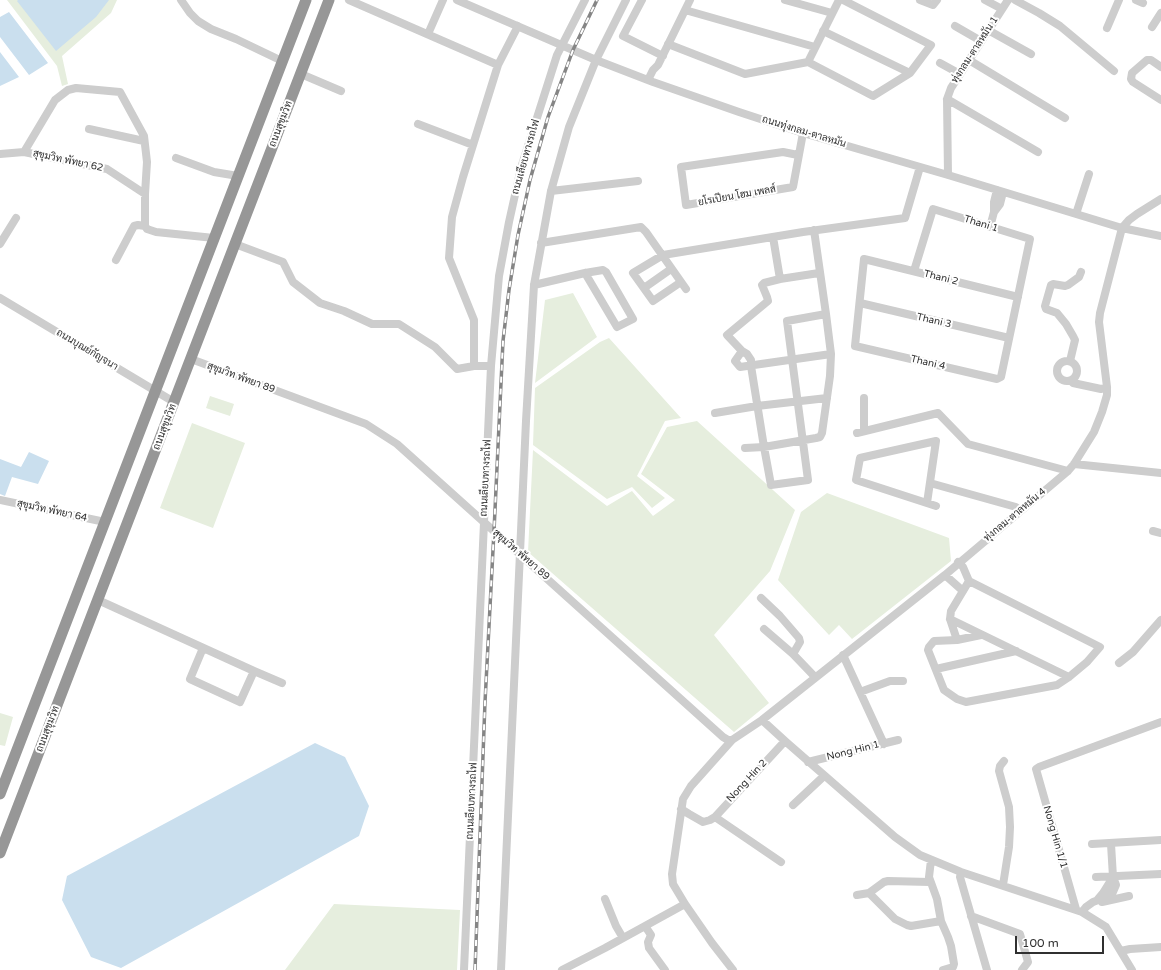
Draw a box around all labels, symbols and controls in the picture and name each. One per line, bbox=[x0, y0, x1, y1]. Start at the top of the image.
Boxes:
street label: ทุ่งกลม-ตาลหมัน 1 bbox=[949, 14, 1001, 86]
street label: ถนนสุขุมวิท bbox=[267, 99, 295, 149]
street label: ถนนทุ่งกลม-ตาลหมัน bbox=[761, 114, 847, 150]
street label: ถนนเลียบทางรถไฟ bbox=[510, 118, 542, 196]
street label: สุขุมวิท พัทยา 62 bbox=[32, 148, 104, 174]
street label: ยโรเปียน โฮม เพลส์ bbox=[697, 183, 777, 209]
street label: Thani 1 bbox=[962, 213, 1000, 235]
street label: Thani 2 bbox=[922, 268, 960, 288]
street label: Thani 3 bbox=[916, 311, 952, 331]
street label: ถนนบุณย์กัญจนา bbox=[54, 327, 120, 373]
street label: Thani 4 bbox=[910, 353, 946, 373]
street label: สุขุมวิท พัทยา 89 bbox=[205, 360, 277, 396]
street label: ถนนสุขุมวิท bbox=[151, 402, 179, 452]
street label: ถนนเลียบทางรถไฟ bbox=[478, 439, 494, 517]
street label: ทุ่งกลม-ตาลหมัน 4 bbox=[982, 486, 1048, 544]
street label: สุขุมวิท พัทยา 64 bbox=[16, 498, 88, 524]
street label: สุขุมวิท พัทยา 89 bbox=[490, 527, 552, 583]
street label: ถนนสุขุมวิท bbox=[34, 704, 62, 754]
street label: Nong Hin 1 bbox=[825, 739, 881, 763]
street label: Nong Hin 2 bbox=[724, 757, 770, 805]
street label: ถนนเลียบทางรถไฟ bbox=[464, 762, 480, 840]
street label: Nong Hin 1/1 bbox=[1040, 804, 1070, 870]
scale bar bbox=[1017, 928, 1106, 954]
text: 100 m bbox=[1022, 936, 1059, 950]

